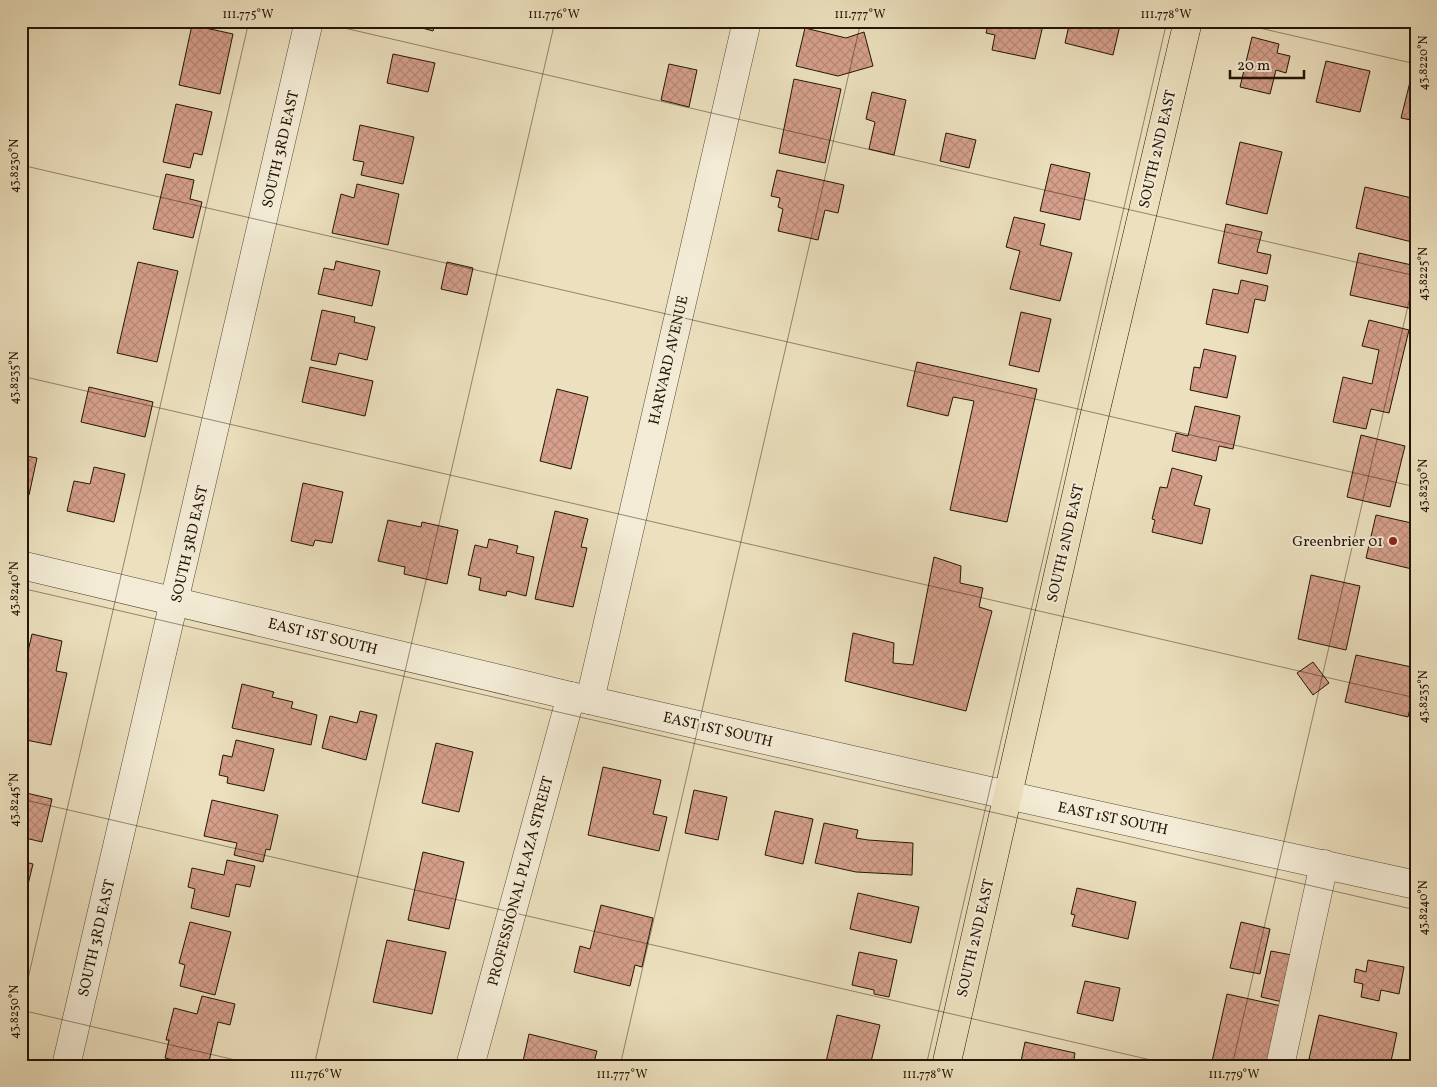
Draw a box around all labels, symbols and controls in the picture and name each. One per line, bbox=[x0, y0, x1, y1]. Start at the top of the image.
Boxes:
text: 111.775°W bbox=[222, 7, 274, 23]
text: 111.776°W bbox=[528, 7, 580, 23]
text: 111.777°W bbox=[834, 7, 886, 23]
text: 111.778°W bbox=[1140, 7, 1192, 23]
text: 43.8220°N bbox=[1416, 35, 1432, 90]
scale bar bbox=[1230, 48, 1303, 80]
text: 20 m bbox=[1237, 56, 1270, 77]
street label: SOUTH 3RD EAST bbox=[258, 88, 305, 210]
street label: SOUTH 2ND EAST bbox=[1135, 88, 1182, 211]
text: 43.8230°N bbox=[7, 139, 23, 193]
text: 43.8225°N bbox=[1416, 247, 1432, 301]
street label: HARVARD AVENUE bbox=[644, 294, 695, 427]
text: 43.8235°N bbox=[7, 351, 23, 405]
text: 43.8230°N bbox=[1416, 459, 1432, 513]
street label: SOUTH 2ND EAST bbox=[1043, 482, 1090, 605]
street label: SOUTH 3RD EAST bbox=[167, 483, 214, 605]
place label: Greenbrier 01 bbox=[1292, 532, 1383, 553]
marker: Greenbrier 01 bbox=[1387, 535, 1399, 547]
text: 43.8240°N bbox=[7, 561, 23, 617]
street label: EAST 1ST SOUTH bbox=[266, 614, 380, 661]
text: 43.8235°N bbox=[1416, 670, 1432, 724]
street label: EAST 1ST SOUTH bbox=[661, 708, 775, 753]
text: 43.8245°N bbox=[7, 773, 23, 827]
street label: PROFESSIONAL PLAZA STREET bbox=[483, 774, 560, 989]
street label: EAST 1ST SOUTH bbox=[1056, 798, 1170, 841]
street label: SOUTH 3RD EAST bbox=[74, 877, 121, 999]
street label: SOUTH 2ND EAST bbox=[953, 877, 1000, 1000]
text: 43.8240°N bbox=[1416, 880, 1432, 936]
text: 43.8250°N bbox=[7, 985, 23, 1039]
text: 111.776°W bbox=[290, 1067, 342, 1083]
text: 111.777°W bbox=[596, 1067, 648, 1083]
text: 111.778°W bbox=[902, 1067, 954, 1083]
text: 111.779°W bbox=[1208, 1067, 1260, 1083]

